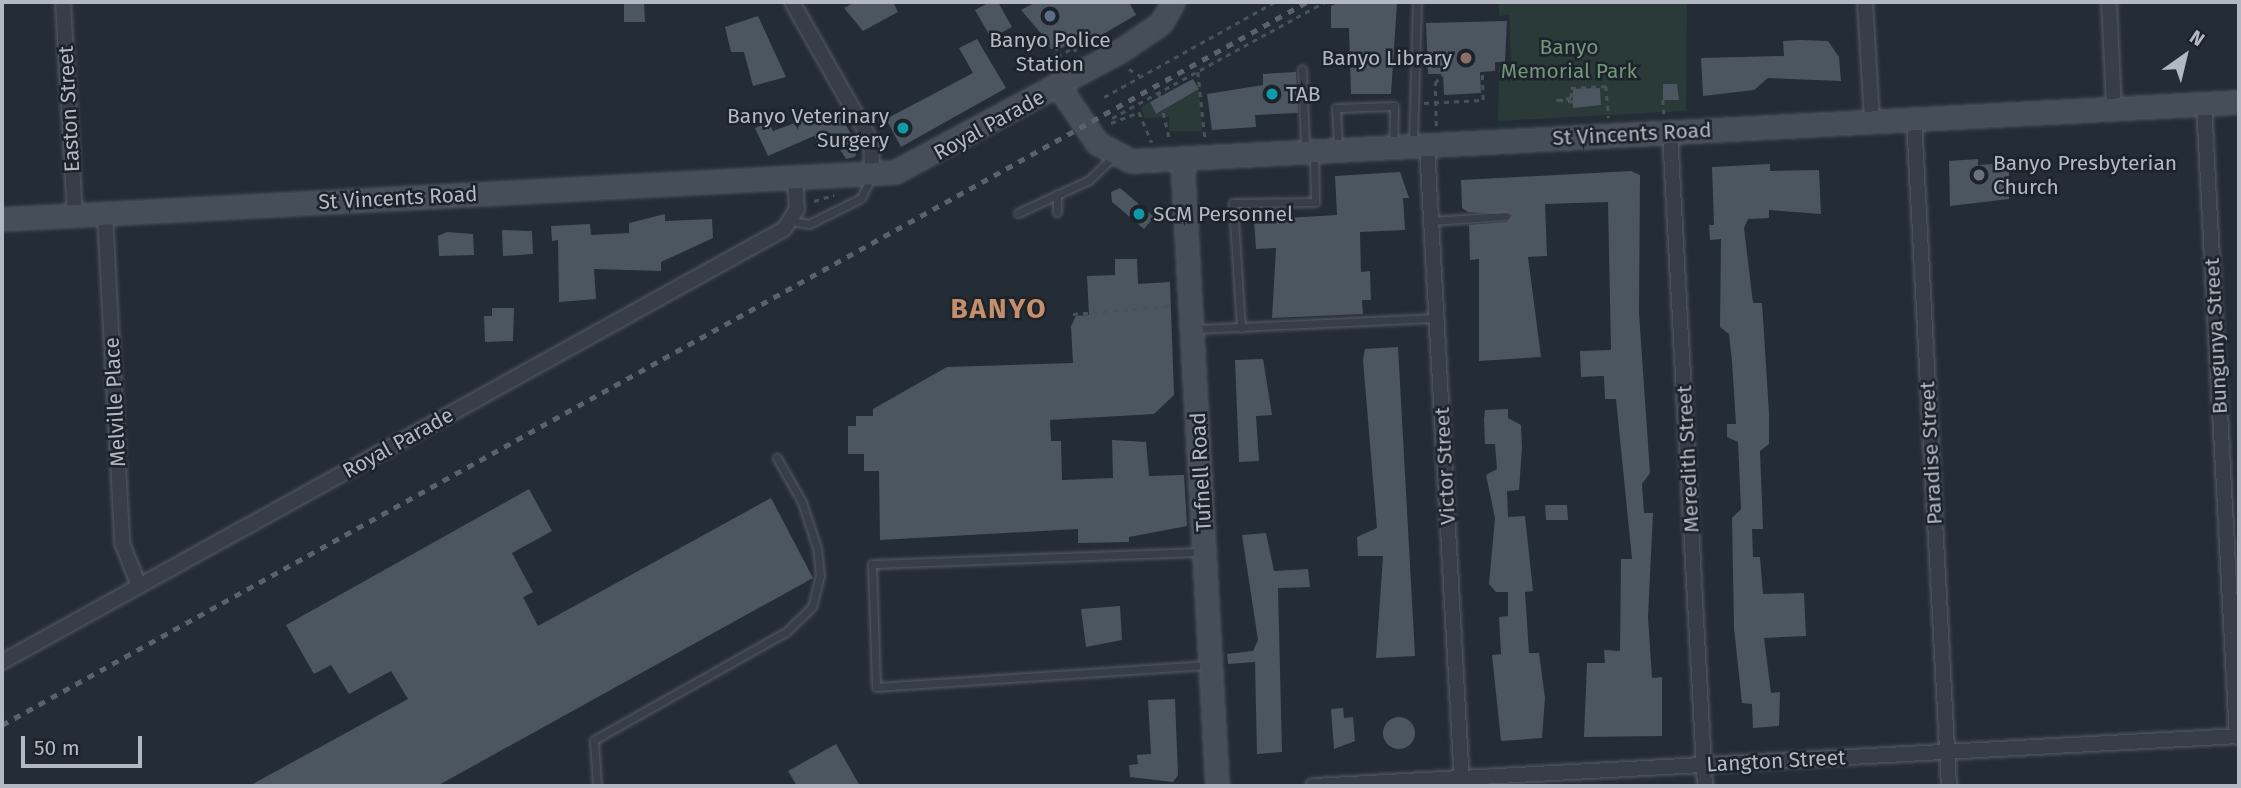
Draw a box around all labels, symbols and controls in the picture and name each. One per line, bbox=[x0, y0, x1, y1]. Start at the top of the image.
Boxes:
marker: Banyo Police Station bbox=[1042, 8, 1058, 24]
north arrow bbox=[2150, 21, 2220, 91]
text: N bbox=[2185, 25, 2209, 51]
place label: Banyo Police Station bbox=[989, 27, 1111, 77]
park label: Banyo Memorial Park bbox=[1501, 34, 1637, 84]
street label: Easton Street bbox=[53, 45, 85, 173]
place label: Banyo Library bbox=[1321, 45, 1452, 71]
marker: Banyo Library bbox=[1458, 50, 1474, 66]
place label: TAB bbox=[1286, 81, 1321, 107]
street label: Royal Parade bbox=[929, 84, 1049, 166]
marker: TAB bbox=[1264, 86, 1280, 102]
place label: Banyo Veterinary Surgery bbox=[727, 103, 889, 153]
street label: St Vincents Road bbox=[1552, 117, 1712, 151]
marker: Banyo Veterinary Surgery bbox=[895, 120, 911, 136]
place label: Banyo Presbyterian Church bbox=[1993, 150, 2177, 200]
marker: Banyo Presbyterian Church bbox=[1971, 167, 1987, 183]
street label: St Vincents Road bbox=[318, 181, 478, 215]
place label: SCM Personnel bbox=[1153, 201, 1293, 227]
marker: SCM Personnel bbox=[1131, 206, 1147, 222]
street label: Bungunya Street bbox=[2199, 257, 2233, 415]
district label: BANYO bbox=[951, 292, 1047, 326]
street label: Melville Place bbox=[99, 337, 131, 467]
street label: Paradise Street bbox=[1915, 381, 1947, 525]
street label: Meredith Street bbox=[1672, 385, 1704, 533]
street label: Royal Parade bbox=[338, 402, 458, 484]
street label: Victor Street bbox=[1429, 407, 1461, 525]
street label: Tufnell Road bbox=[1185, 412, 1217, 532]
scale bar bbox=[24, 722, 145, 766]
text: 50 m bbox=[34, 735, 80, 761]
street label: Langton Street bbox=[1706, 745, 1846, 777]

